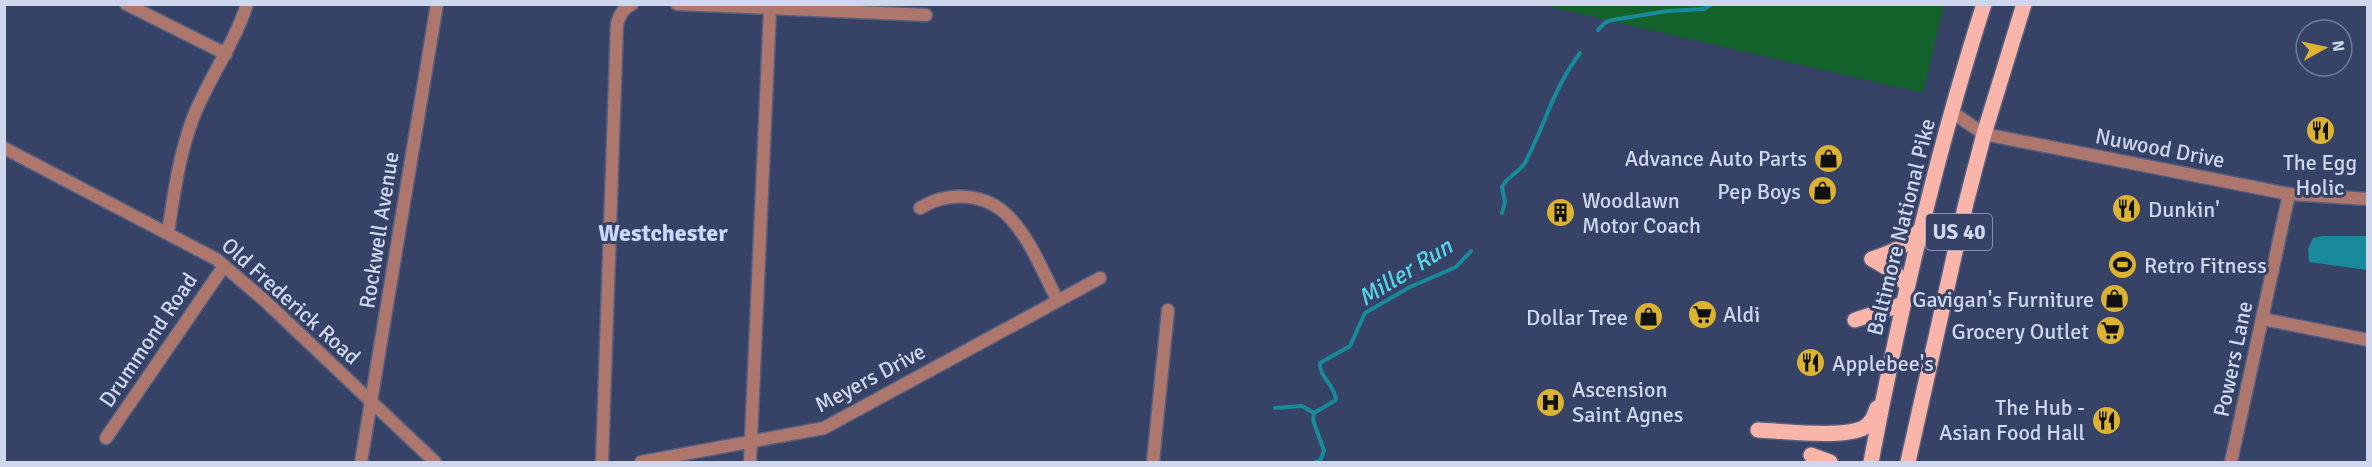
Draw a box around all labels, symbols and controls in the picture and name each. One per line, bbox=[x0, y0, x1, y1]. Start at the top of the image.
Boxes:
north arrow bbox=[2294, 18, 2354, 78]
text: N bbox=[2327, 39, 2349, 53]
restaurant icon: The Egg Holic bbox=[2304, 114, 2336, 146]
street label: Baltimore National Pike bbox=[1861, 116, 1941, 338]
street label: Nuwood Drive bbox=[2093, 122, 2227, 174]
shop icon: Advance Auto Parts bbox=[1812, 142, 1844, 174]
place label: Advance Auto Parts bbox=[1625, 145, 1807, 172]
place label: The Egg Holic bbox=[2283, 149, 2357, 201]
street label: Rockwell Avenue bbox=[353, 150, 405, 310]
shop icon: Pep Boys bbox=[1806, 175, 1838, 207]
place label: Pep Boys bbox=[1717, 178, 1801, 205]
place label: Woodlawn Motor Coach bbox=[1582, 187, 1701, 239]
restaurant icon: Dunkin' bbox=[2111, 193, 2143, 225]
place label: Dunkin' bbox=[2148, 196, 2220, 223]
building icon: Woodlawn Motor Coach bbox=[1545, 197, 1577, 229]
road number: US 40 bbox=[1926, 214, 1992, 250]
district label: Westchester bbox=[598, 218, 728, 248]
water label: Miller Run bbox=[1352, 231, 1459, 313]
street label: Old Frederick Road bbox=[216, 232, 366, 370]
sports icon: Retro Fitness bbox=[2107, 249, 2139, 281]
place label: Retro Fitness bbox=[2144, 252, 2267, 279]
street label: Drummond Road bbox=[93, 268, 203, 412]
shop icon: Gavigan's Furniture bbox=[2099, 283, 2131, 315]
place label: Gavigan's Furniture bbox=[1912, 286, 2094, 313]
supermarket icon: Aldi bbox=[1686, 298, 1718, 330]
street label: Powers Lane bbox=[2208, 299, 2258, 419]
shop icon: Dollar Tree bbox=[1633, 301, 1665, 333]
place label: Aldi bbox=[1723, 301, 1760, 328]
place label: Dollar Tree bbox=[1526, 304, 1628, 331]
supermarket icon: Grocery Outlet bbox=[2094, 315, 2126, 347]
place label: Grocery Outlet bbox=[1952, 318, 2089, 345]
street label: Meyers Drive bbox=[810, 338, 930, 418]
restaurant icon: Applebee's bbox=[1795, 347, 1827, 379]
place label: Applebee's bbox=[1832, 350, 1934, 377]
place label: Ascension Saint Agnes bbox=[1572, 376, 1683, 428]
hospital icon: Ascension Saint Agnes bbox=[1535, 386, 1567, 418]
place label: The Hub - Asian Food Hall bbox=[1939, 394, 2085, 446]
restaurant icon: The Hub - Asian Food Hall bbox=[2090, 404, 2122, 436]

